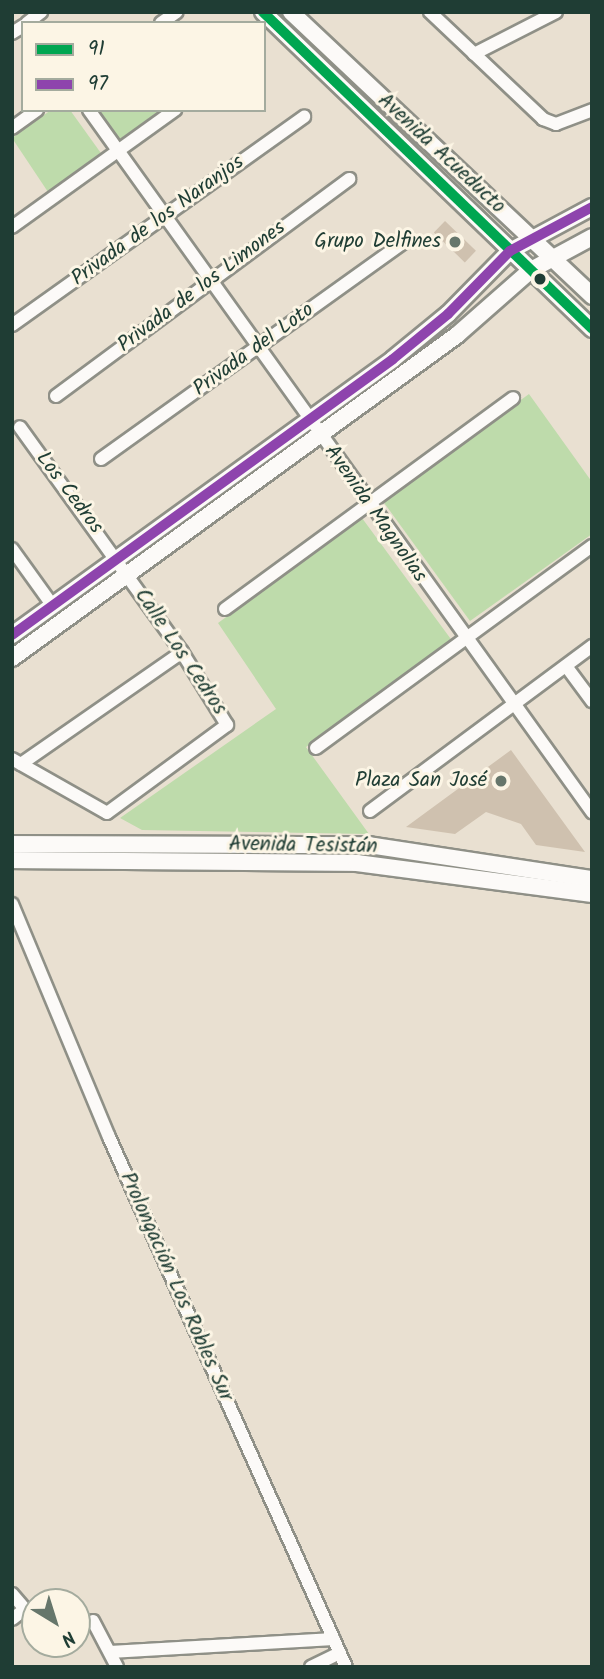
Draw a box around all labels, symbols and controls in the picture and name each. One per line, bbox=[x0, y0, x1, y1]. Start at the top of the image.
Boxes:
legend bbox=[21, 21, 266, 112]
text: 91 bbox=[88, 33, 105, 66]
text: 97 bbox=[88, 68, 108, 101]
street label: Avenida Acueducto bbox=[372, 88, 510, 220]
street label: Privada de los Naranjos bbox=[67, 150, 249, 292]
street label: Privada de los Limones bbox=[113, 216, 291, 358]
place label: Grupo Delfines bbox=[314, 229, 441, 255]
marker: Grupo Delfines bbox=[447, 234, 463, 250]
unlabelled marker bbox=[533, 272, 547, 286]
street label: Privada del Loto bbox=[189, 298, 319, 402]
street label: Avenida Magnolias bbox=[318, 440, 432, 588]
street label: Los Cedros bbox=[30, 447, 108, 539]
street label: Calle Los Cedros bbox=[128, 584, 232, 720]
place label: Plaza San José bbox=[355, 768, 487, 794]
marker: Plaza San José bbox=[493, 773, 509, 789]
street label: Avenida Tesistán bbox=[228, 832, 378, 860]
street label: Prolongación Los Robles Sur bbox=[114, 1168, 238, 1406]
north arrow bbox=[21, 1588, 91, 1658]
text: N bbox=[54, 1622, 82, 1653]

